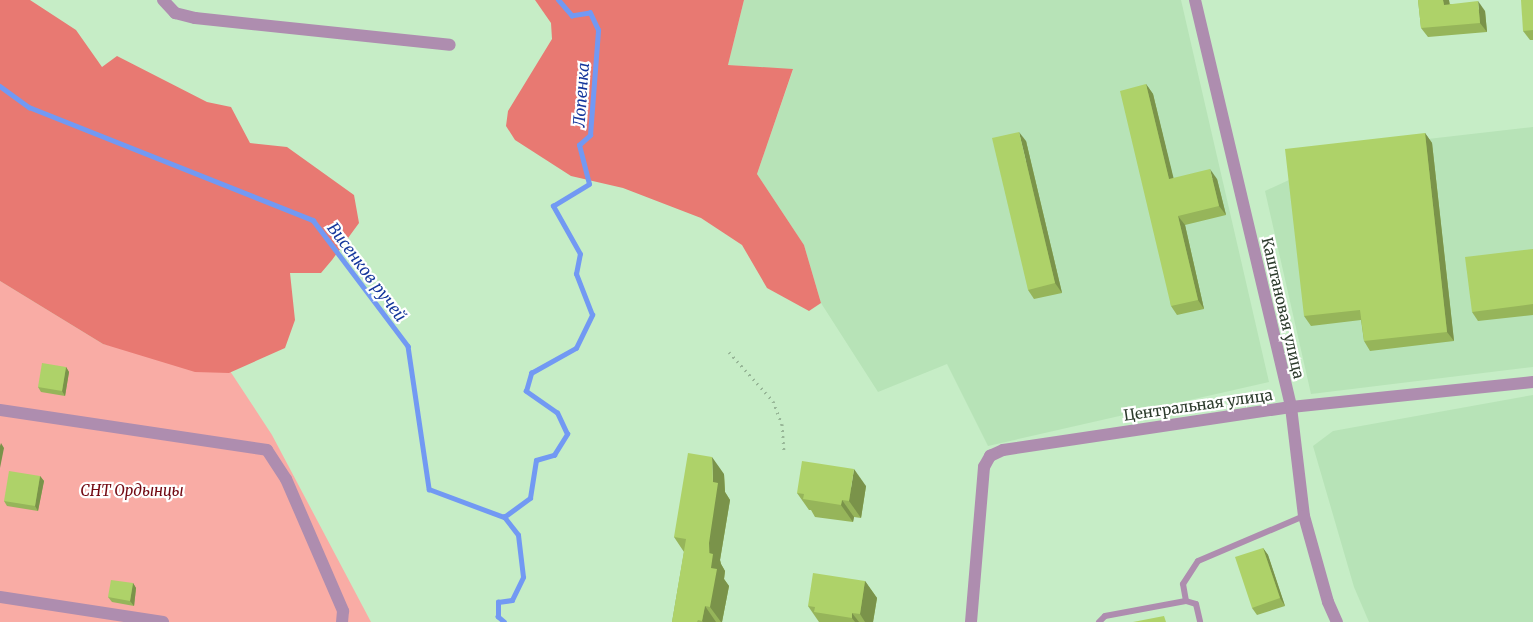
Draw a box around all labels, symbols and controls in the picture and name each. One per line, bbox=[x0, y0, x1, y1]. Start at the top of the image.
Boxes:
water label: Лопенка bbox=[569, 62, 593, 128]
water label: Висенков ручей bbox=[324, 219, 410, 325]
street label: Каштановая улица bbox=[1258, 236, 1308, 380]
street label: Центральная улица bbox=[1122, 386, 1274, 424]
park label: СНТ Ордынцы bbox=[80, 482, 184, 500]

